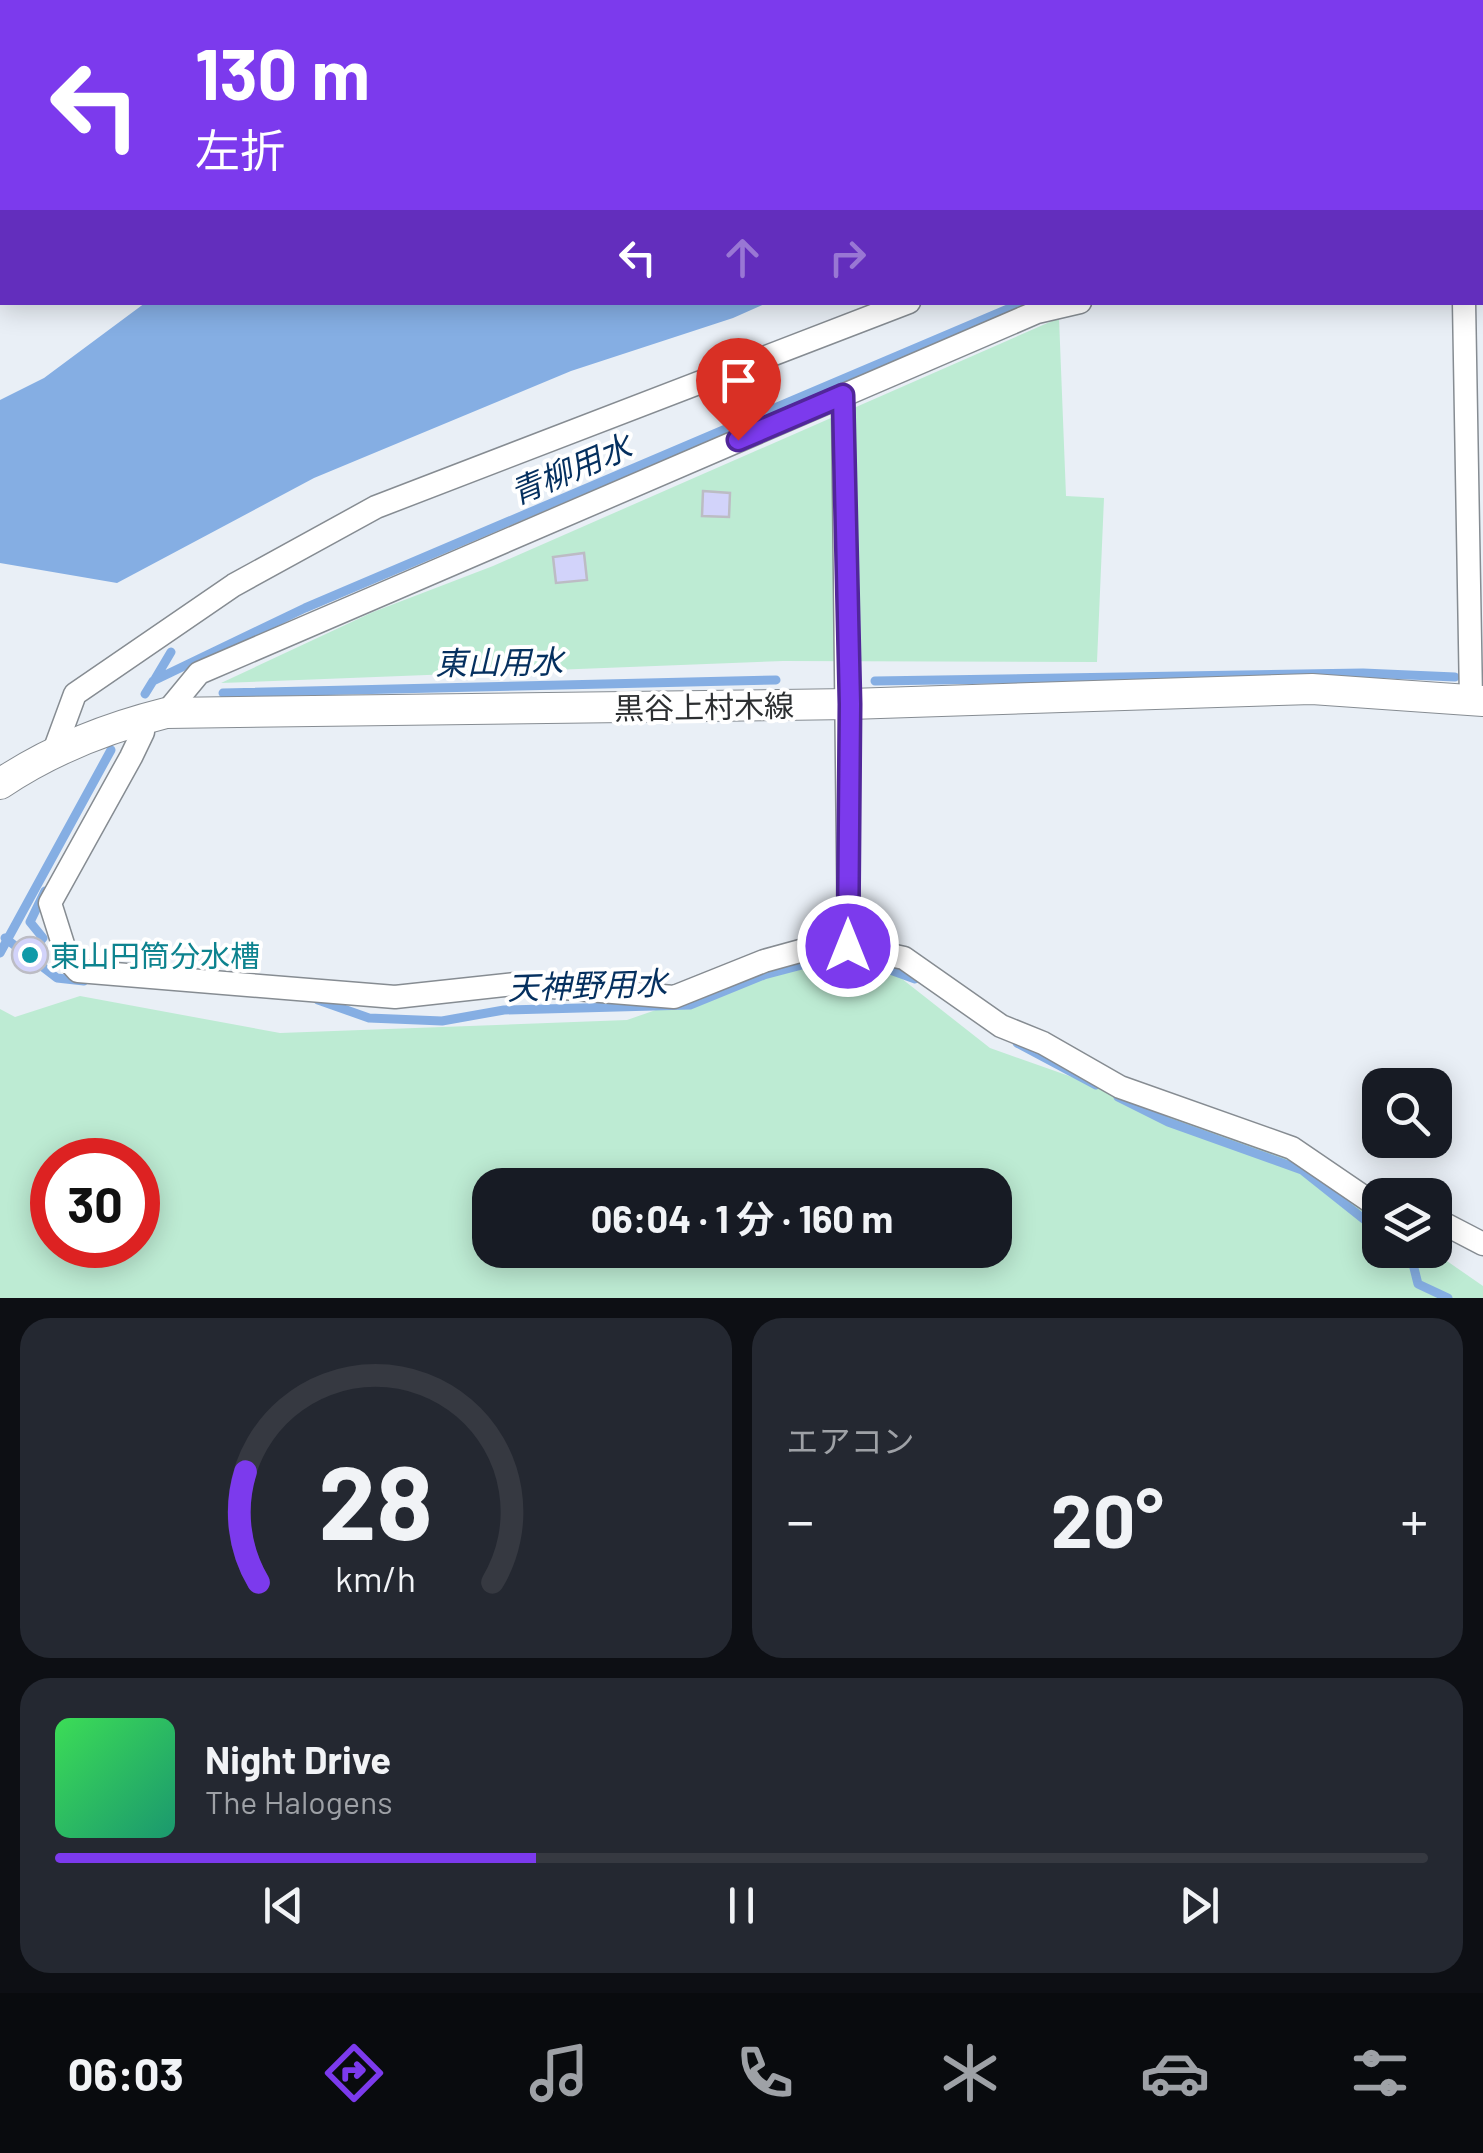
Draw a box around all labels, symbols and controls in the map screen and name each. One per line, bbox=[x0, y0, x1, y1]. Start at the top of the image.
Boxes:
text: 130 m bbox=[195, 30, 370, 114]
icon: left bbox=[30, 40, 160, 170]
text: 左折 bbox=[195, 122, 285, 176]
icon: left bbox=[610, 230, 665, 285]
icon: ahead bbox=[715, 230, 770, 285]
icon: right bbox=[820, 230, 875, 285]
pin bbox=[696, 338, 781, 441]
icon: arrive bbox=[711, 353, 766, 408]
water label: 青柳用水 bbox=[504, 424, 639, 510]
water label: 東山用水 bbox=[435, 641, 566, 681]
street label: 黒谷上村木線 bbox=[614, 686, 794, 726]
position arrow bbox=[796, 894, 900, 998]
place label: 東山円筒分水槽 bbox=[50, 937, 260, 973]
marker: 東山円筒分水槽 bbox=[19, 944, 41, 966]
water label: 天神野用水 bbox=[506, 962, 671, 1006]
map controls bbox=[1362, 1068, 1452, 1268]
button: search bbox=[1362, 1068, 1452, 1158]
speed limit sign: 30 bbox=[30, 1138, 160, 1268]
button: layers bbox=[1362, 1178, 1452, 1268]
text: 06:04 · 1 分 · 160 m bbox=[591, 1195, 893, 1241]
text: エアコン bbox=[787, 1421, 915, 1459]
text: 28 bbox=[318, 1436, 433, 1561]
text: 20° bbox=[1051, 1473, 1164, 1563]
text: − bbox=[787, 1486, 814, 1552]
text: + bbox=[1400, 1486, 1428, 1552]
text: km/h bbox=[335, 1556, 416, 1599]
text: Night Drive bbox=[205, 1736, 391, 1782]
text: The Halogens bbox=[205, 1782, 393, 1820]
icon: previous bbox=[256, 1878, 311, 1933]
icon: pause bbox=[714, 1878, 769, 1933]
icon: next bbox=[1172, 1878, 1227, 1933]
icon: directions bbox=[319, 2038, 389, 2108]
icon: music bbox=[524, 2038, 594, 2108]
icon: phone bbox=[730, 2038, 800, 2108]
icon: climate bbox=[935, 2038, 1005, 2108]
icon: car bbox=[1140, 2038, 1210, 2108]
icon: filters bbox=[1345, 2038, 1415, 2108]
text: 06:03 bbox=[68, 2046, 184, 2100]

